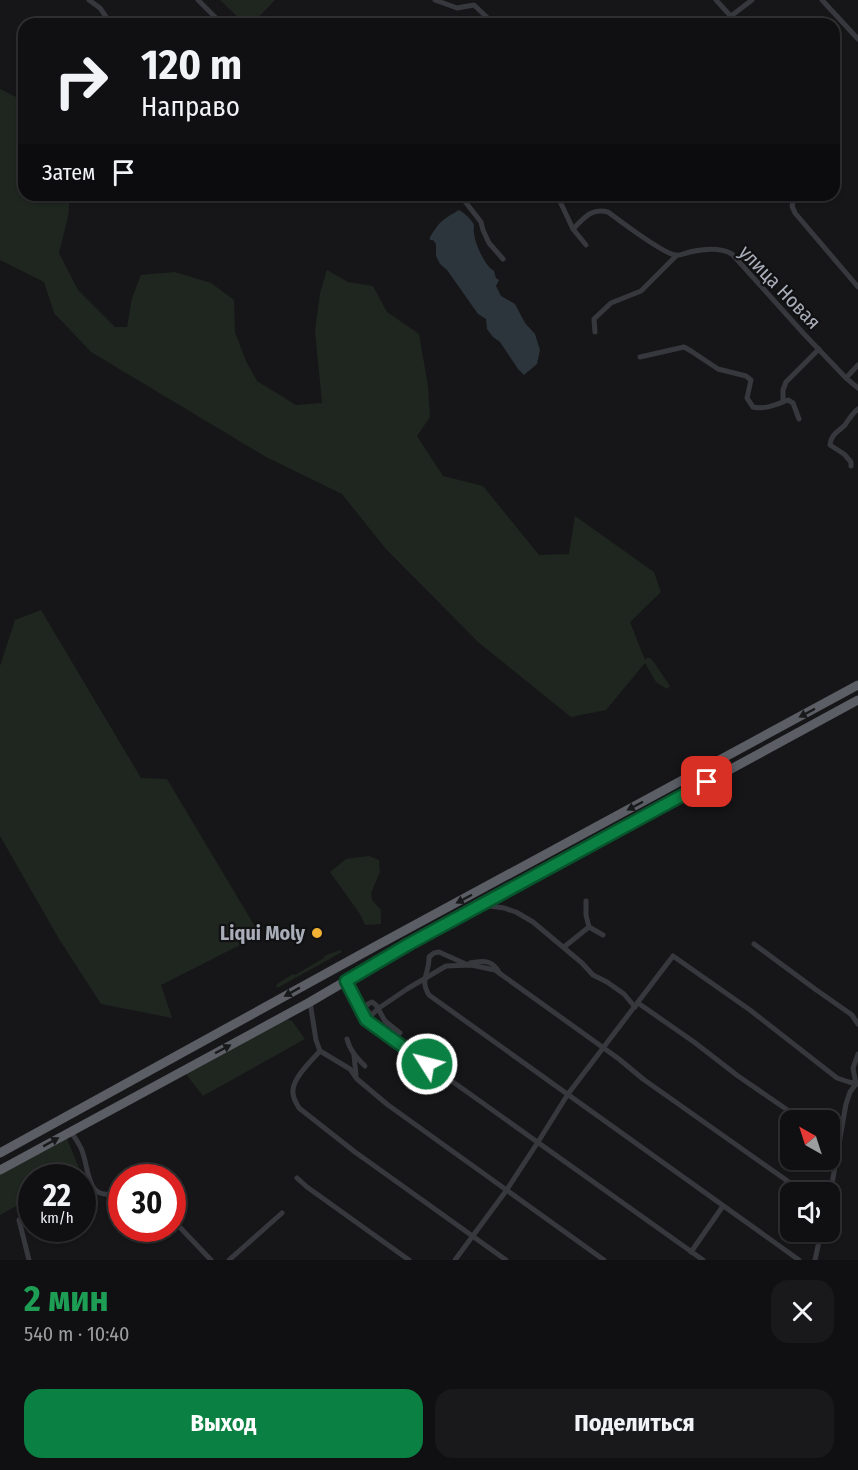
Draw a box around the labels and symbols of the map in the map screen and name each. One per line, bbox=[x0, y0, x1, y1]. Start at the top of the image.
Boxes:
street label: улица Новая bbox=[734, 240, 826, 334]
one-way arrow bbox=[798, 708, 815, 718]
pin bbox=[681, 756, 732, 807]
one-way arrow bbox=[626, 801, 643, 811]
one-way arrow bbox=[455, 894, 472, 904]
place label: Liqui Moly bbox=[220, 921, 305, 945]
marker: Liqui Moly bbox=[310, 926, 324, 940]
one-way arrow bbox=[284, 987, 301, 997]
position arrow bbox=[395, 1032, 459, 1096]
one-way arrow bbox=[214, 1044, 231, 1054]
north arrow bbox=[780, 1110, 840, 1170]
one-way arrow bbox=[43, 1136, 59, 1147]
speed limit sign: 30 bbox=[108, 1164, 186, 1242]

